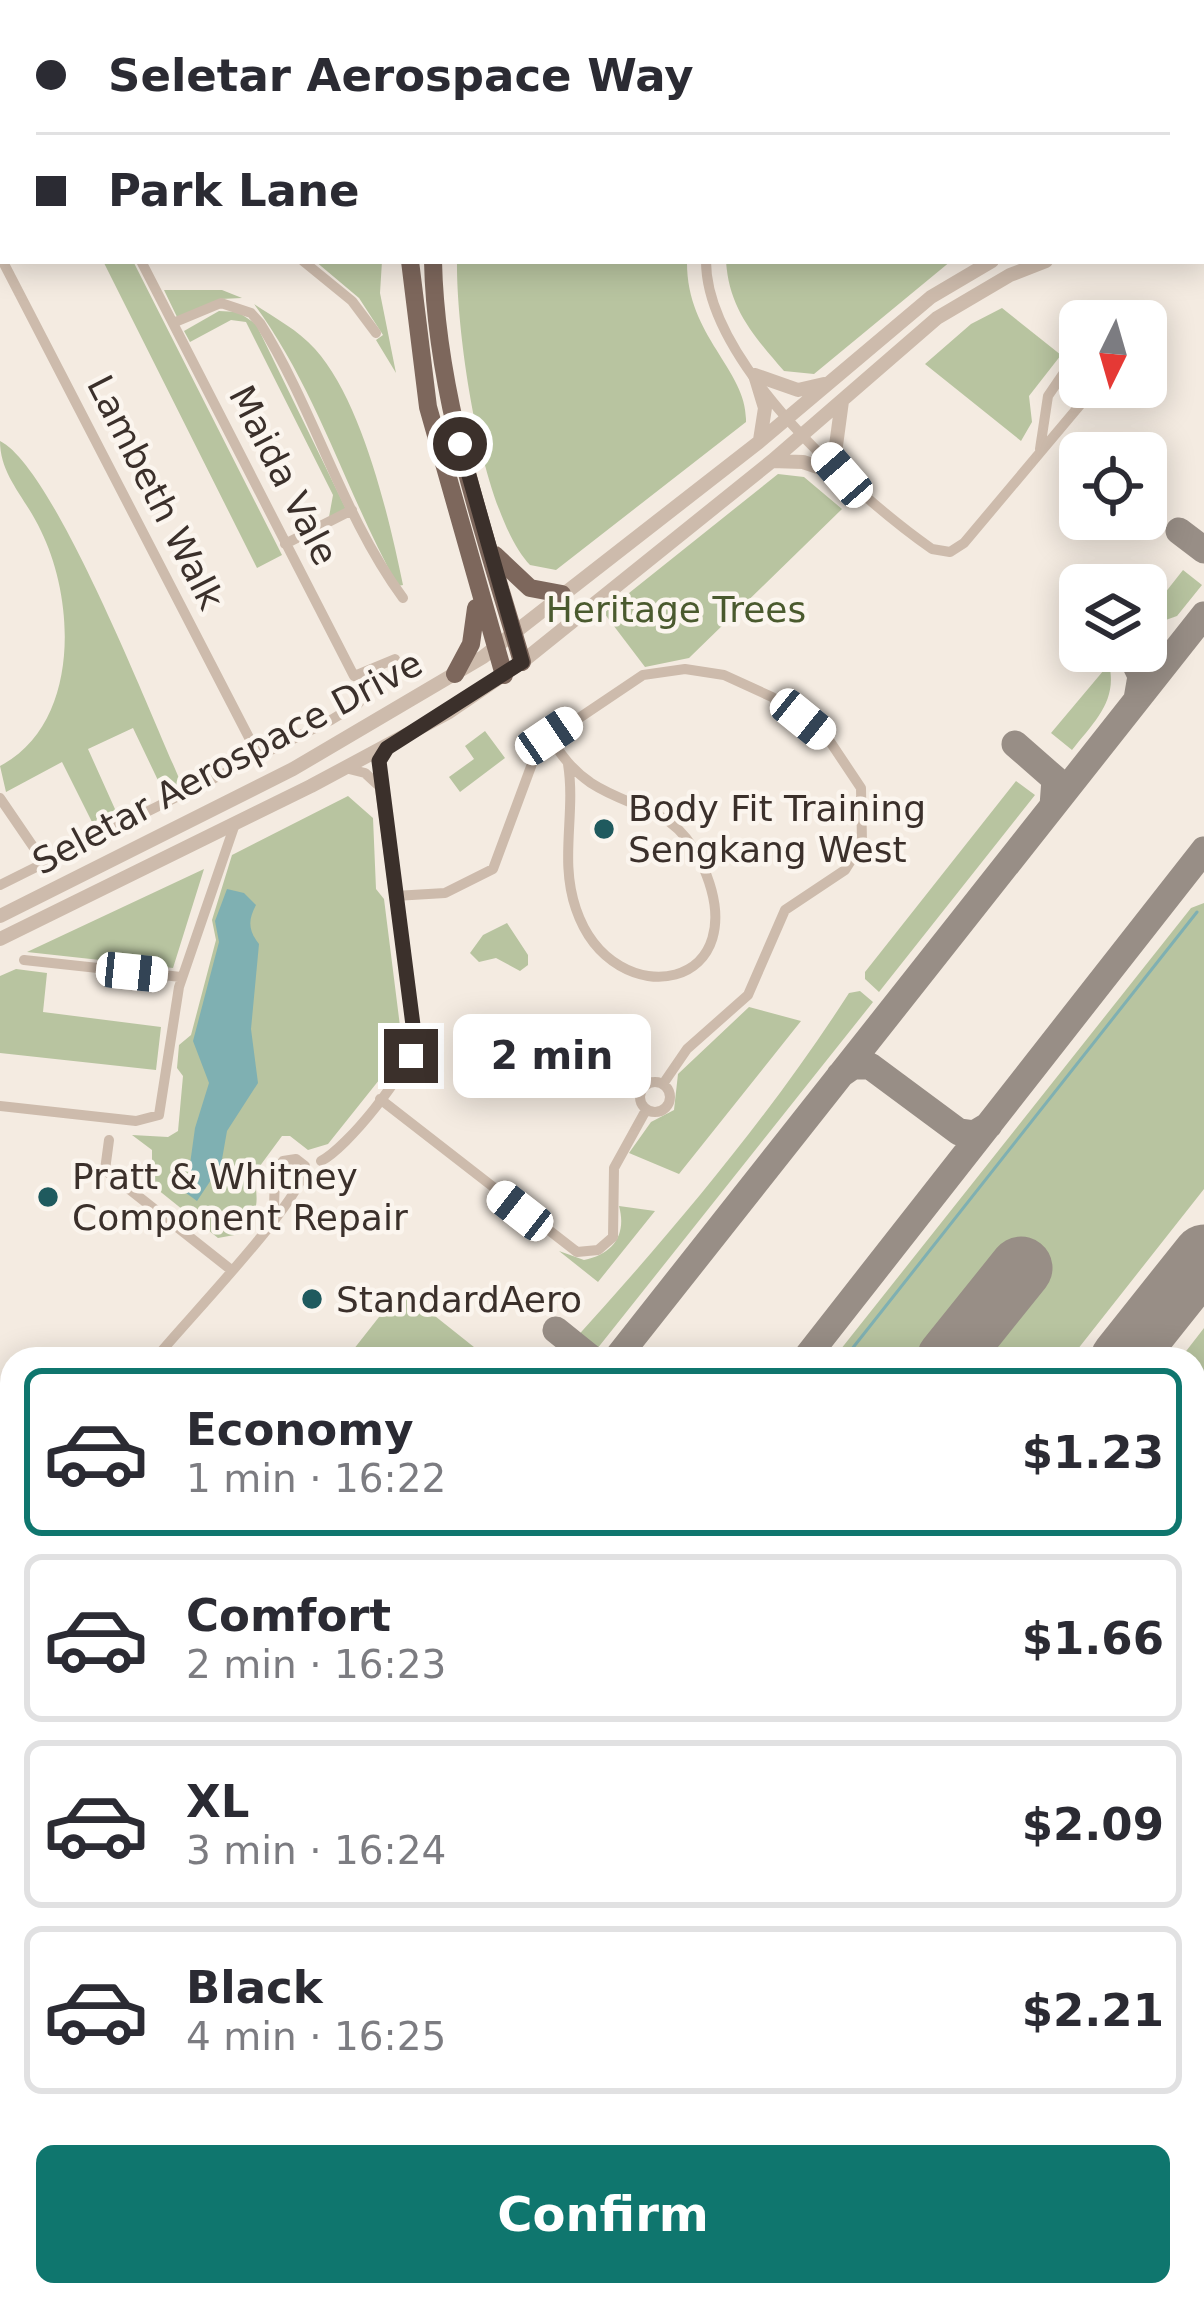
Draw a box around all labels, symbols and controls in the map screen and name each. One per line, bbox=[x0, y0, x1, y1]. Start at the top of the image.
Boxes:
text: Seletar Aerospace Way bbox=[108, 49, 694, 102]
text: Park Lane bbox=[108, 164, 360, 217]
north arrow bbox=[1059, 300, 1167, 408]
map controls bbox=[1059, 300, 1167, 672]
street label: Lambeth Walk bbox=[79, 369, 232, 616]
street label: Maida Vale bbox=[221, 379, 346, 572]
route start bbox=[433, 417, 487, 471]
button: locate bbox=[1059, 432, 1167, 540]
car bbox=[805, 436, 879, 514]
button: layers bbox=[1059, 564, 1167, 672]
park label: Heritage Trees bbox=[546, 589, 806, 630]
street label: Seletar Aerospace Drive bbox=[26, 642, 429, 883]
car bbox=[764, 682, 842, 756]
car bbox=[509, 701, 589, 771]
place label: Body Fit Training Sengkang West bbox=[628, 788, 926, 870]
marker: Body Fit Training Sengkang West bbox=[591, 816, 617, 842]
car bbox=[94, 950, 170, 994]
callout: 2 min bbox=[453, 1014, 651, 1098]
route end bbox=[384, 1029, 438, 1083]
text: 2 min bbox=[491, 1033, 613, 1078]
place label: Pratt & Whitney Component Repair bbox=[72, 1156, 408, 1238]
car bbox=[481, 1175, 559, 1247]
marker: Pratt & Whitney Component Repair bbox=[35, 1184, 61, 1210]
place label: StandardAero bbox=[336, 1279, 582, 1320]
marker: StandardAero bbox=[299, 1286, 325, 1312]
icon: car bbox=[42, 1398, 150, 1506]
text: Economy bbox=[186, 1403, 414, 1456]
text: $1.23 bbox=[1022, 1426, 1164, 1479]
text: 1 min · 16:22 bbox=[186, 1456, 446, 1501]
icon: car bbox=[42, 1584, 150, 1692]
text: Comfort bbox=[186, 1589, 391, 1642]
text: $1.66 bbox=[1022, 1612, 1164, 1665]
text: 2 min · 16:23 bbox=[186, 1642, 446, 1687]
icon: car bbox=[42, 1770, 150, 1878]
text: XL bbox=[186, 1775, 249, 1828]
text: $2.09 bbox=[1022, 1798, 1164, 1851]
text: 3 min · 16:24 bbox=[186, 1828, 446, 1873]
icon: car bbox=[42, 1956, 150, 2064]
text: Black bbox=[186, 1961, 323, 2014]
text: $2.21 bbox=[1022, 1984, 1164, 2037]
text: 4 min · 16:25 bbox=[186, 2014, 446, 2059]
button: Confirm bbox=[36, 2145, 1170, 2283]

